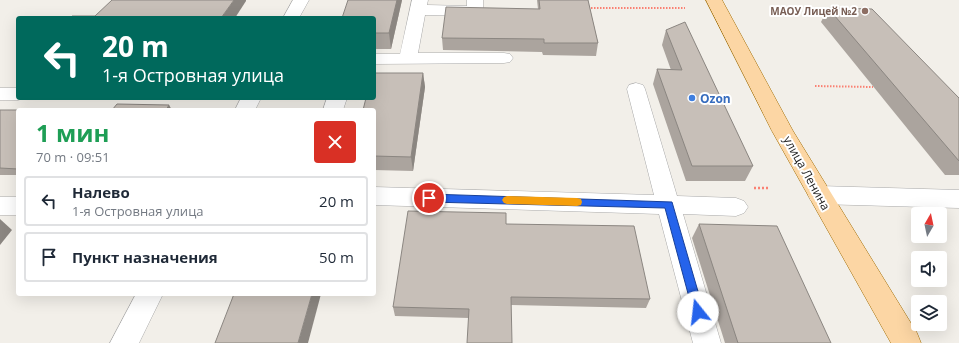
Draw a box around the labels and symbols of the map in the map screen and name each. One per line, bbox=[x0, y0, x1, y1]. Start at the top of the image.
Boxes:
place label: МАОУ Лицей №2 bbox=[770, 4, 857, 18]
marker: МАОУ Лицей №2 bbox=[860, 6, 870, 16]
place label: Ozon bbox=[700, 90, 731, 107]
marker: Ozon bbox=[687, 93, 697, 103]
street label: улица Ленина bbox=[780, 133, 834, 213]
pin bbox=[412, 181, 446, 215]
north arrow bbox=[911, 207, 947, 243]
position arrow bbox=[677, 291, 719, 333]

